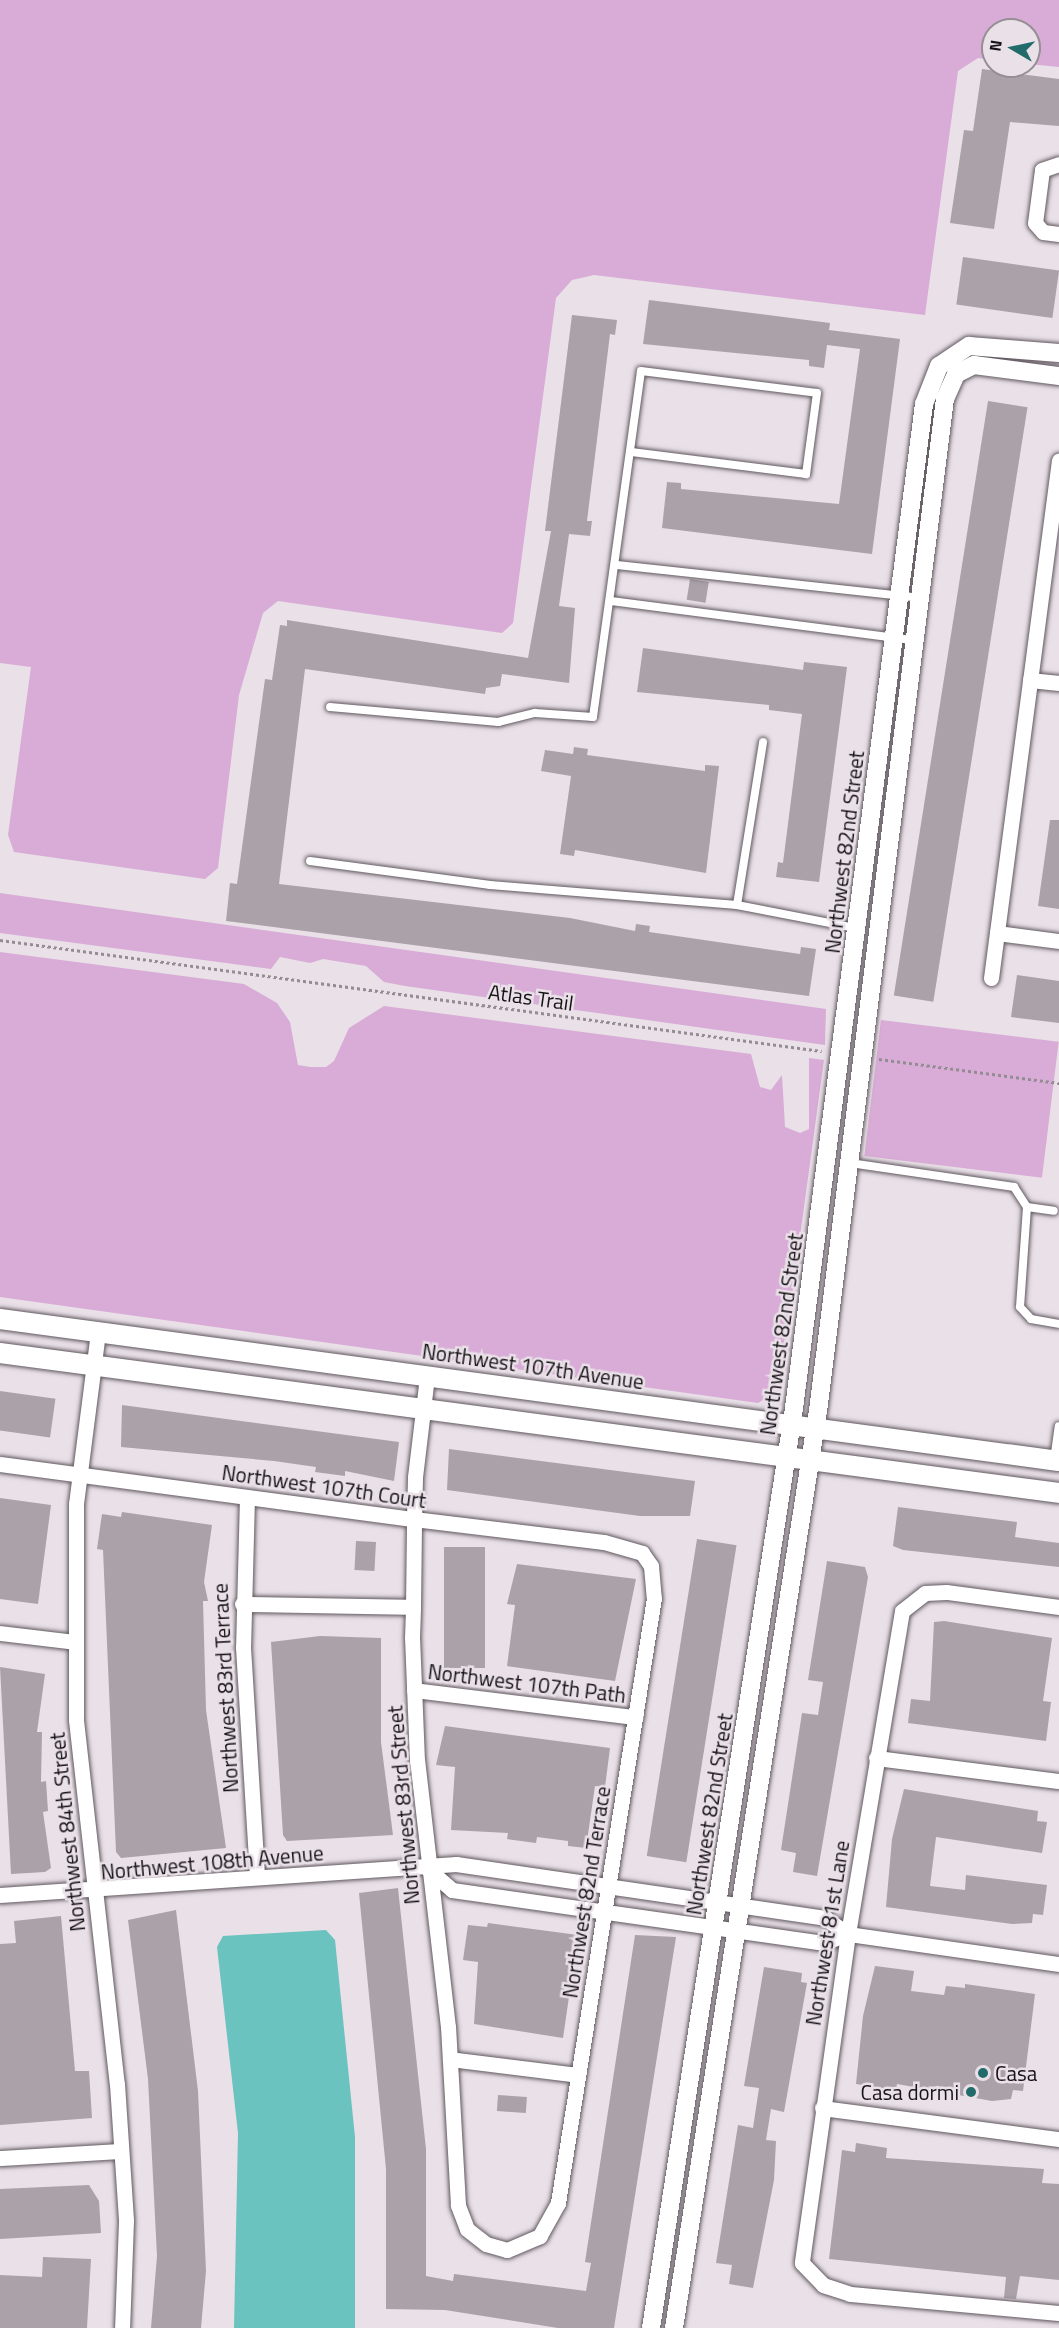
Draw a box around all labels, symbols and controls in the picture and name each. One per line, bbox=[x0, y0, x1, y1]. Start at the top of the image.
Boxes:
north arrow bbox=[981, 18, 1041, 78]
text: N bbox=[982, 38, 1008, 53]
street label: Northwest 82nd Street bbox=[819, 749, 869, 955]
street label: Atlas Trail bbox=[487, 979, 575, 1015]
street label: Northwest 82nd Street bbox=[754, 1231, 808, 1437]
street label: Northwest 107th Avenue bbox=[421, 1338, 645, 1394]
street label: Northwest 107th Court bbox=[220, 1459, 428, 1513]
street label: Northwest 83rd Terrace bbox=[207, 1583, 243, 1793]
street label: Northwest 107th Path bbox=[427, 1658, 627, 1708]
street label: Northwest 83rd Street bbox=[382, 1704, 424, 1906]
street label: Northwest 82nd Street bbox=[681, 1711, 737, 1917]
street label: Northwest 84th Street bbox=[44, 1731, 90, 1933]
street label: Northwest 82nd Terrace bbox=[557, 1784, 615, 2000]
street label: Northwest 81st Lane bbox=[800, 1839, 854, 2027]
street label: Northwest 108th Avenue bbox=[100, 1840, 324, 1884]
place label: Casa bbox=[995, 2060, 1037, 2086]
marker: Casa bbox=[976, 2066, 990, 2080]
place label: Casa dormi bbox=[861, 2079, 959, 2105]
marker: Casa dormi bbox=[964, 2085, 978, 2099]

